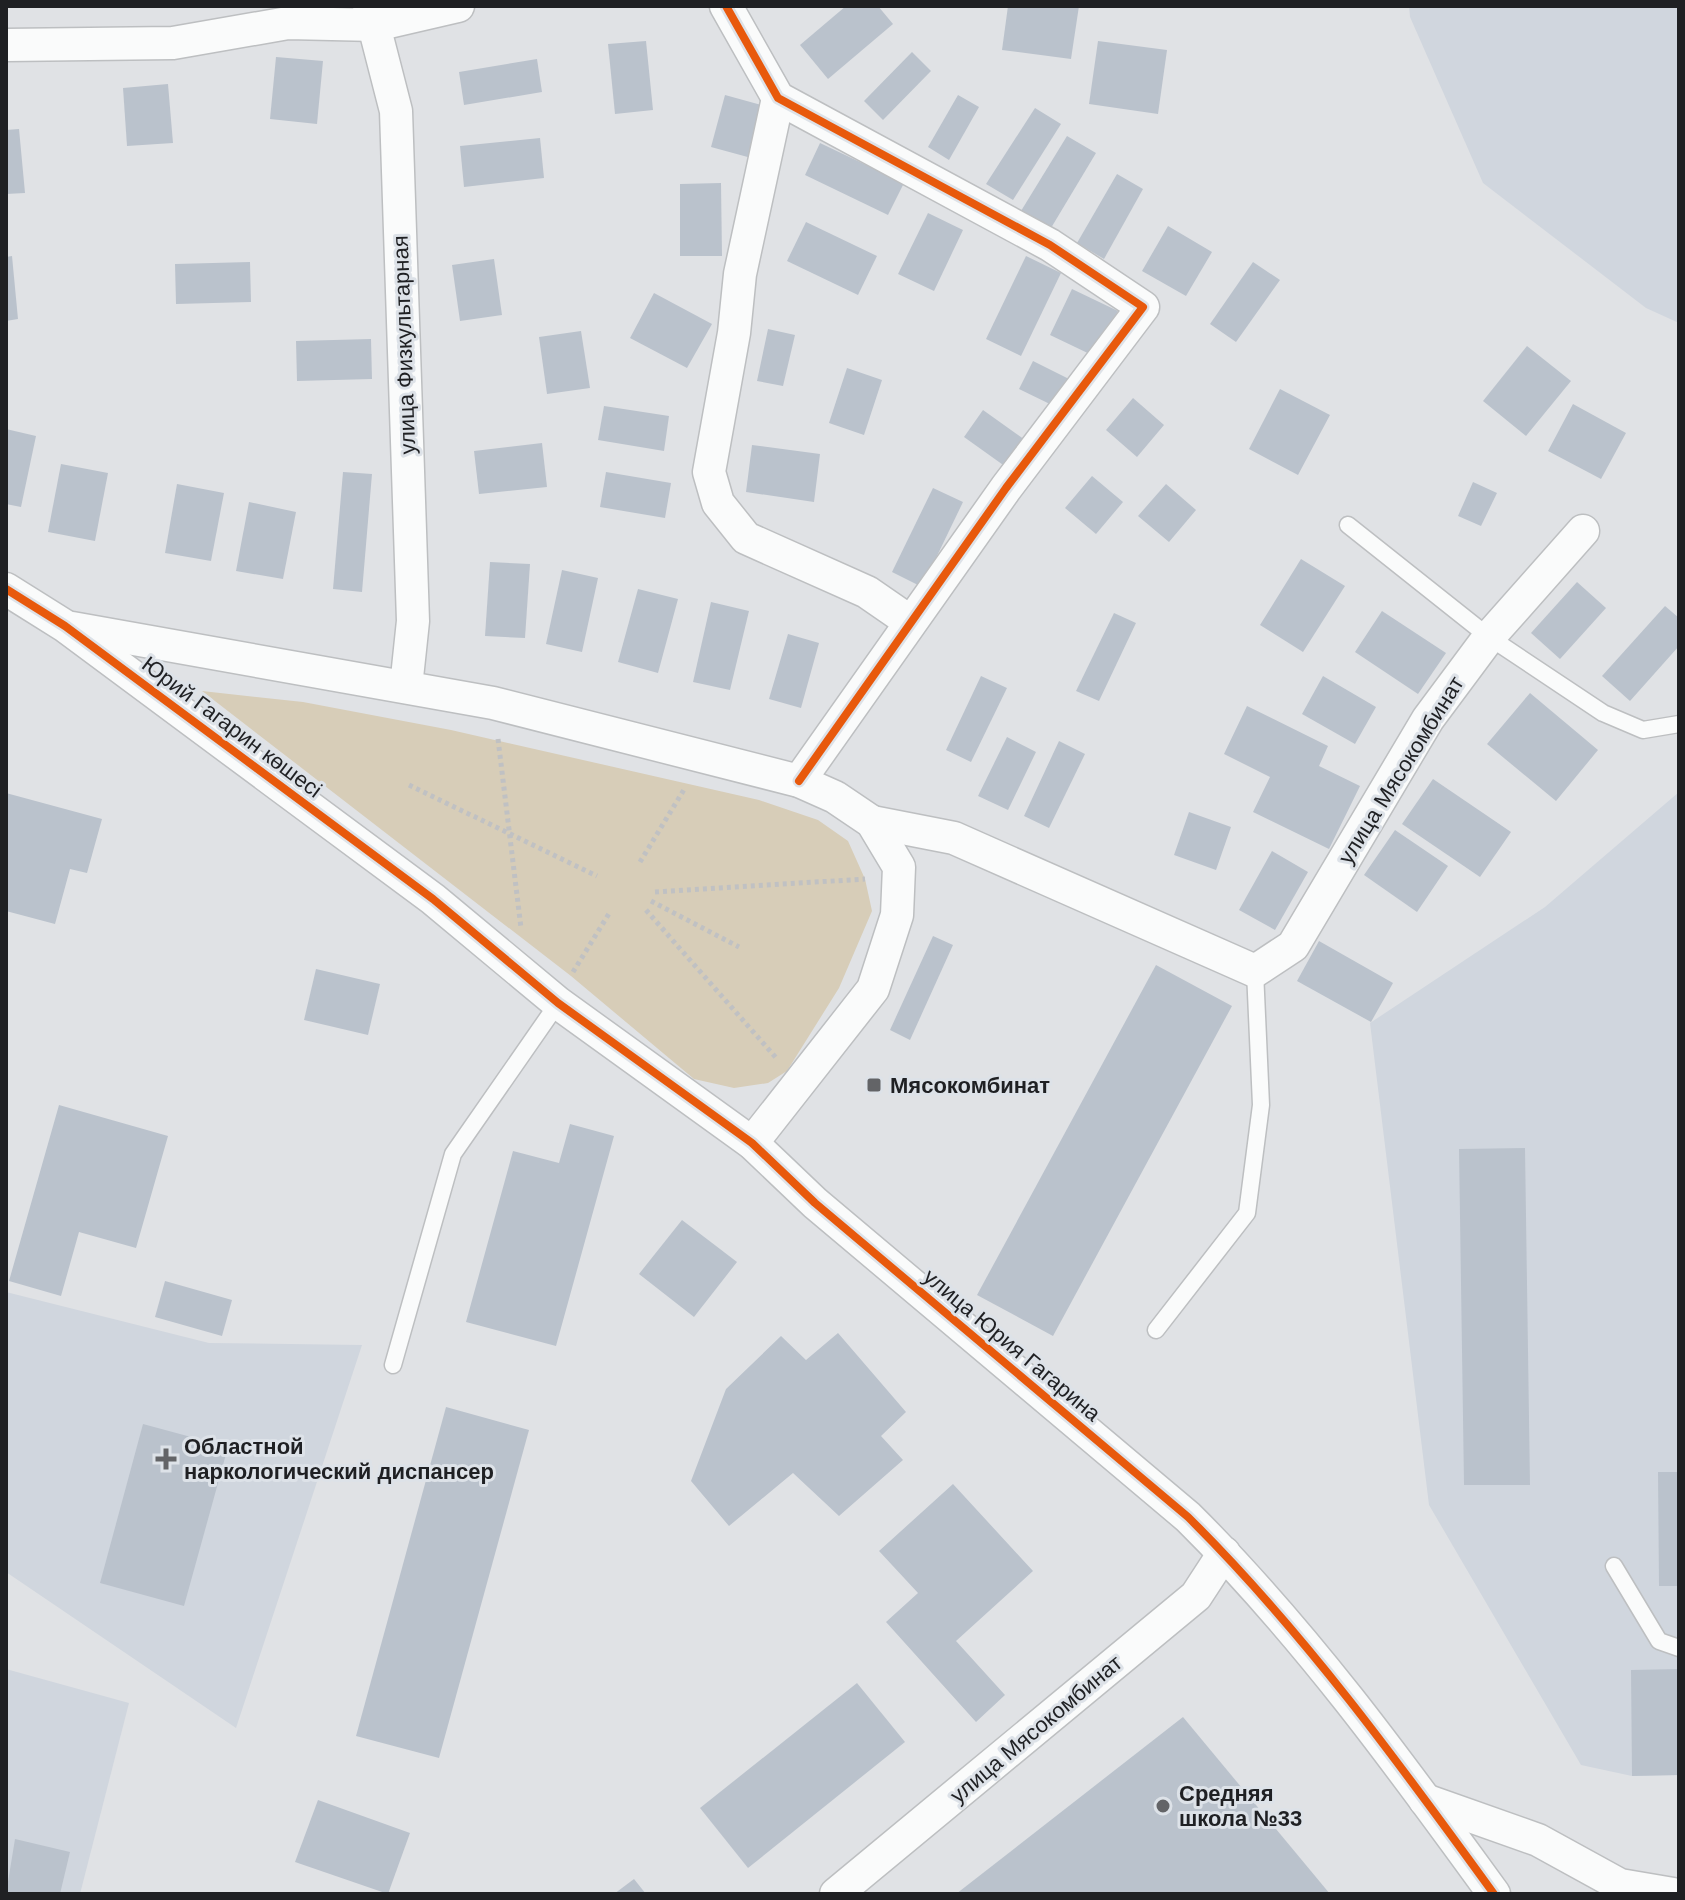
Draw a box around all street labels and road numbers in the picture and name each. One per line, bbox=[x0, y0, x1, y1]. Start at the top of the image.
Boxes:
street label: улица Физкультарная bbox=[388, 235, 420, 455]
street label: Юрий Гагарин көшесі bbox=[137, 651, 327, 803]
street label: улица Мясокомбинат bbox=[1333, 672, 1469, 868]
street label: улица Юрия Гагарина bbox=[919, 1264, 1106, 1427]
street label: улица Мясокомбинат bbox=[945, 1650, 1127, 1808]

